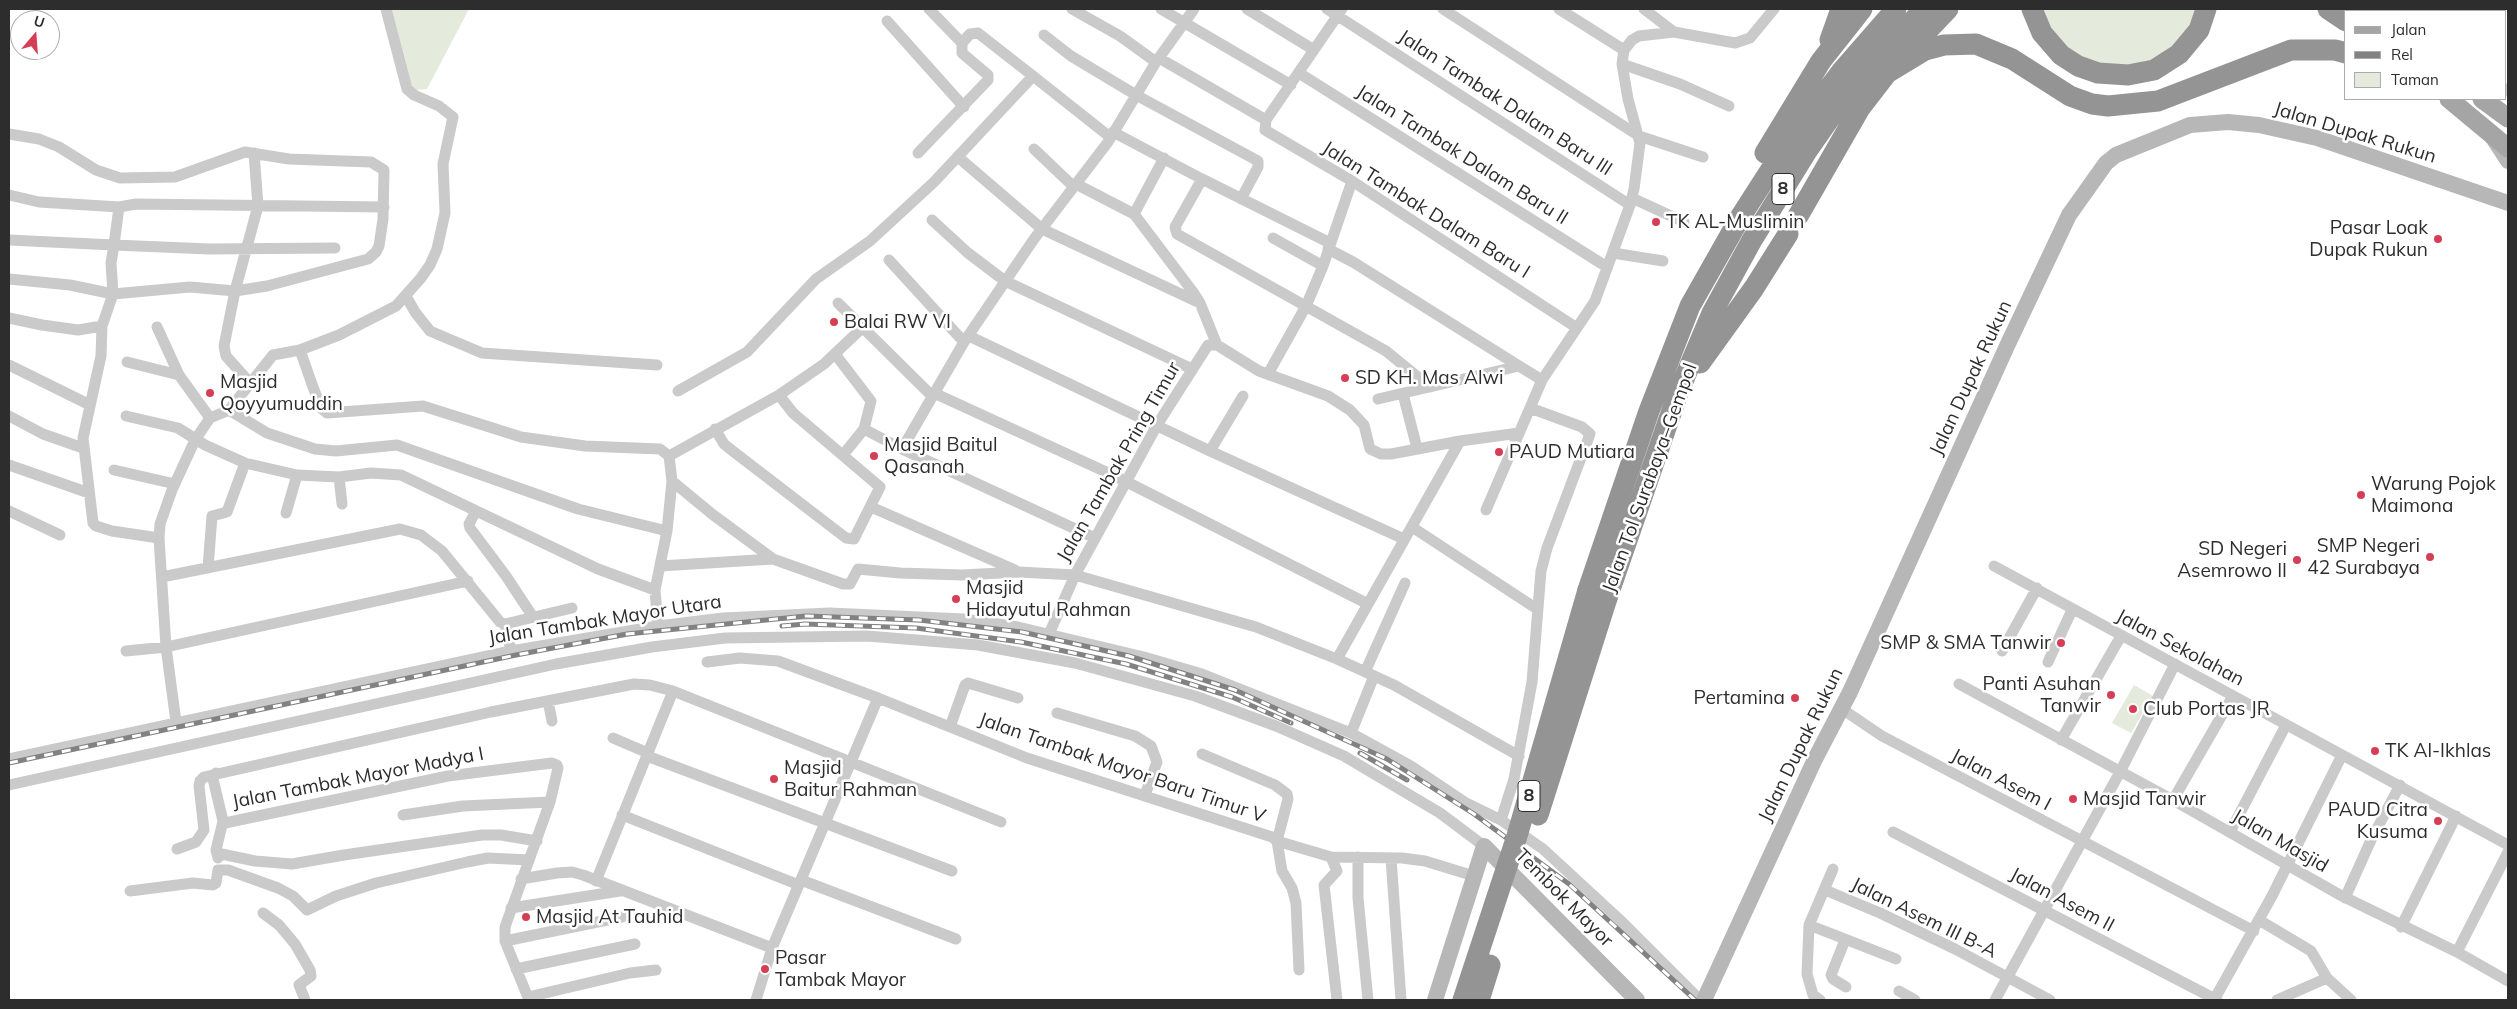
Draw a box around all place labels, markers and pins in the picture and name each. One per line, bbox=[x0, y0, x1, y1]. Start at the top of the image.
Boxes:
place label: TK AL-Muslimin bbox=[1666, 211, 1804, 233]
marker: TK AL-Muslimin bbox=[1650, 216, 1662, 228]
place label: Pasar Loak Dupak Rukun bbox=[2309, 217, 2428, 261]
marker: Pasar Loak Dupak Rukun bbox=[2432, 233, 2444, 245]
place label: Balai RW VI bbox=[844, 311, 951, 333]
marker: Balai RW VI bbox=[828, 316, 840, 328]
place label: SD KH. Mas Alwi bbox=[1355, 367, 1503, 389]
place label: Masjid Qoyyumuddin bbox=[220, 371, 343, 415]
marker: SD KH. Mas Alwi bbox=[1339, 372, 1351, 384]
marker: Masjid Qoyyumuddin bbox=[204, 387, 216, 399]
place label: Masjid Baitul Qasanah bbox=[884, 434, 998, 478]
place label: PAUD Mutiara bbox=[1509, 441, 1635, 463]
marker: PAUD Mutiara bbox=[1493, 446, 1505, 458]
marker: Masjid Baitul Qasanah bbox=[868, 450, 880, 462]
place label: Warung Pojok Maimona bbox=[2371, 473, 2496, 517]
marker: Warung Pojok Maimona bbox=[2355, 489, 2367, 501]
place label: SMP Negeri 42 Surabaya bbox=[2307, 535, 2420, 579]
place label: SD Negeri Asemrowo II bbox=[2177, 538, 2287, 582]
marker: SMP Negeri 42 Surabaya bbox=[2424, 551, 2436, 563]
marker: SD Negeri Asemrowo II bbox=[2291, 554, 2303, 566]
place label: Masjid Hidayutul Rahman bbox=[966, 577, 1131, 621]
marker: Masjid Hidayutul Rahman bbox=[950, 593, 962, 605]
place label: SMP & SMA Tanwir bbox=[1880, 632, 2051, 654]
marker: SMP & SMA Tanwir bbox=[2055, 637, 2067, 649]
place label: Panti Asuhan Tanwir bbox=[1983, 673, 2101, 717]
place label: Pertamina bbox=[1694, 687, 1785, 709]
marker: Panti Asuhan Tanwir bbox=[2105, 689, 2117, 701]
marker: Pertamina bbox=[1789, 692, 1801, 704]
place label: Club Portas JR bbox=[2143, 698, 2270, 720]
marker: Club Portas JR bbox=[2127, 703, 2139, 715]
place label: TK Al-Ikhlas bbox=[2385, 740, 2491, 762]
marker: TK Al-Ikhlas bbox=[2369, 745, 2381, 757]
place label: Masjid Baitur Rahman bbox=[784, 757, 917, 801]
marker: Masjid Baitur Rahman bbox=[768, 773, 780, 785]
place label: Masjid Tanwir bbox=[2083, 788, 2206, 810]
marker: Masjid Tanwir bbox=[2067, 793, 2079, 805]
place label: PAUD Citra Kusuma bbox=[2328, 799, 2428, 843]
marker: PAUD Citra Kusuma bbox=[2432, 815, 2444, 827]
place label: Masjid At Tauhid bbox=[536, 906, 683, 928]
marker: Masjid At Tauhid bbox=[520, 911, 532, 923]
place label: Pasar Tambak Mayor bbox=[775, 947, 906, 991]
marker: Pasar Tambak Mayor bbox=[759, 963, 771, 975]

